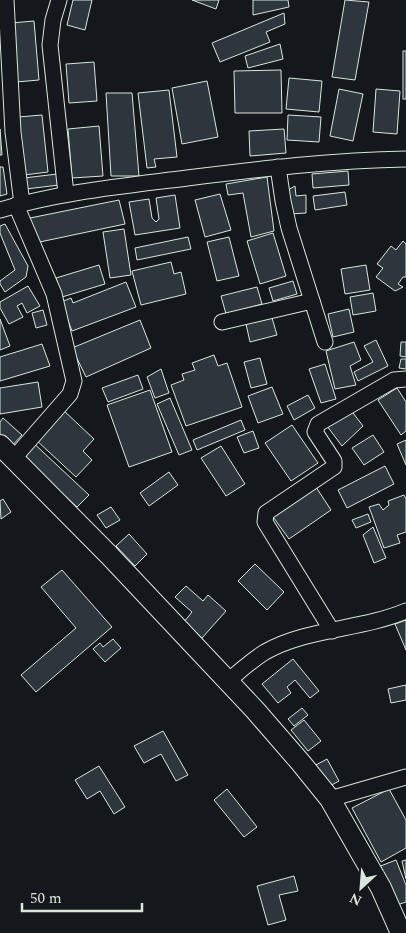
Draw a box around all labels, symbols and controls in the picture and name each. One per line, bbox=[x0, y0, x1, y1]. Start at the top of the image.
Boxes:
north arrow bbox=[336, 863, 386, 913]
scale bar bbox=[22, 880, 142, 912]
text: 50 m bbox=[30, 887, 62, 910]
text: N bbox=[346, 887, 365, 911]

